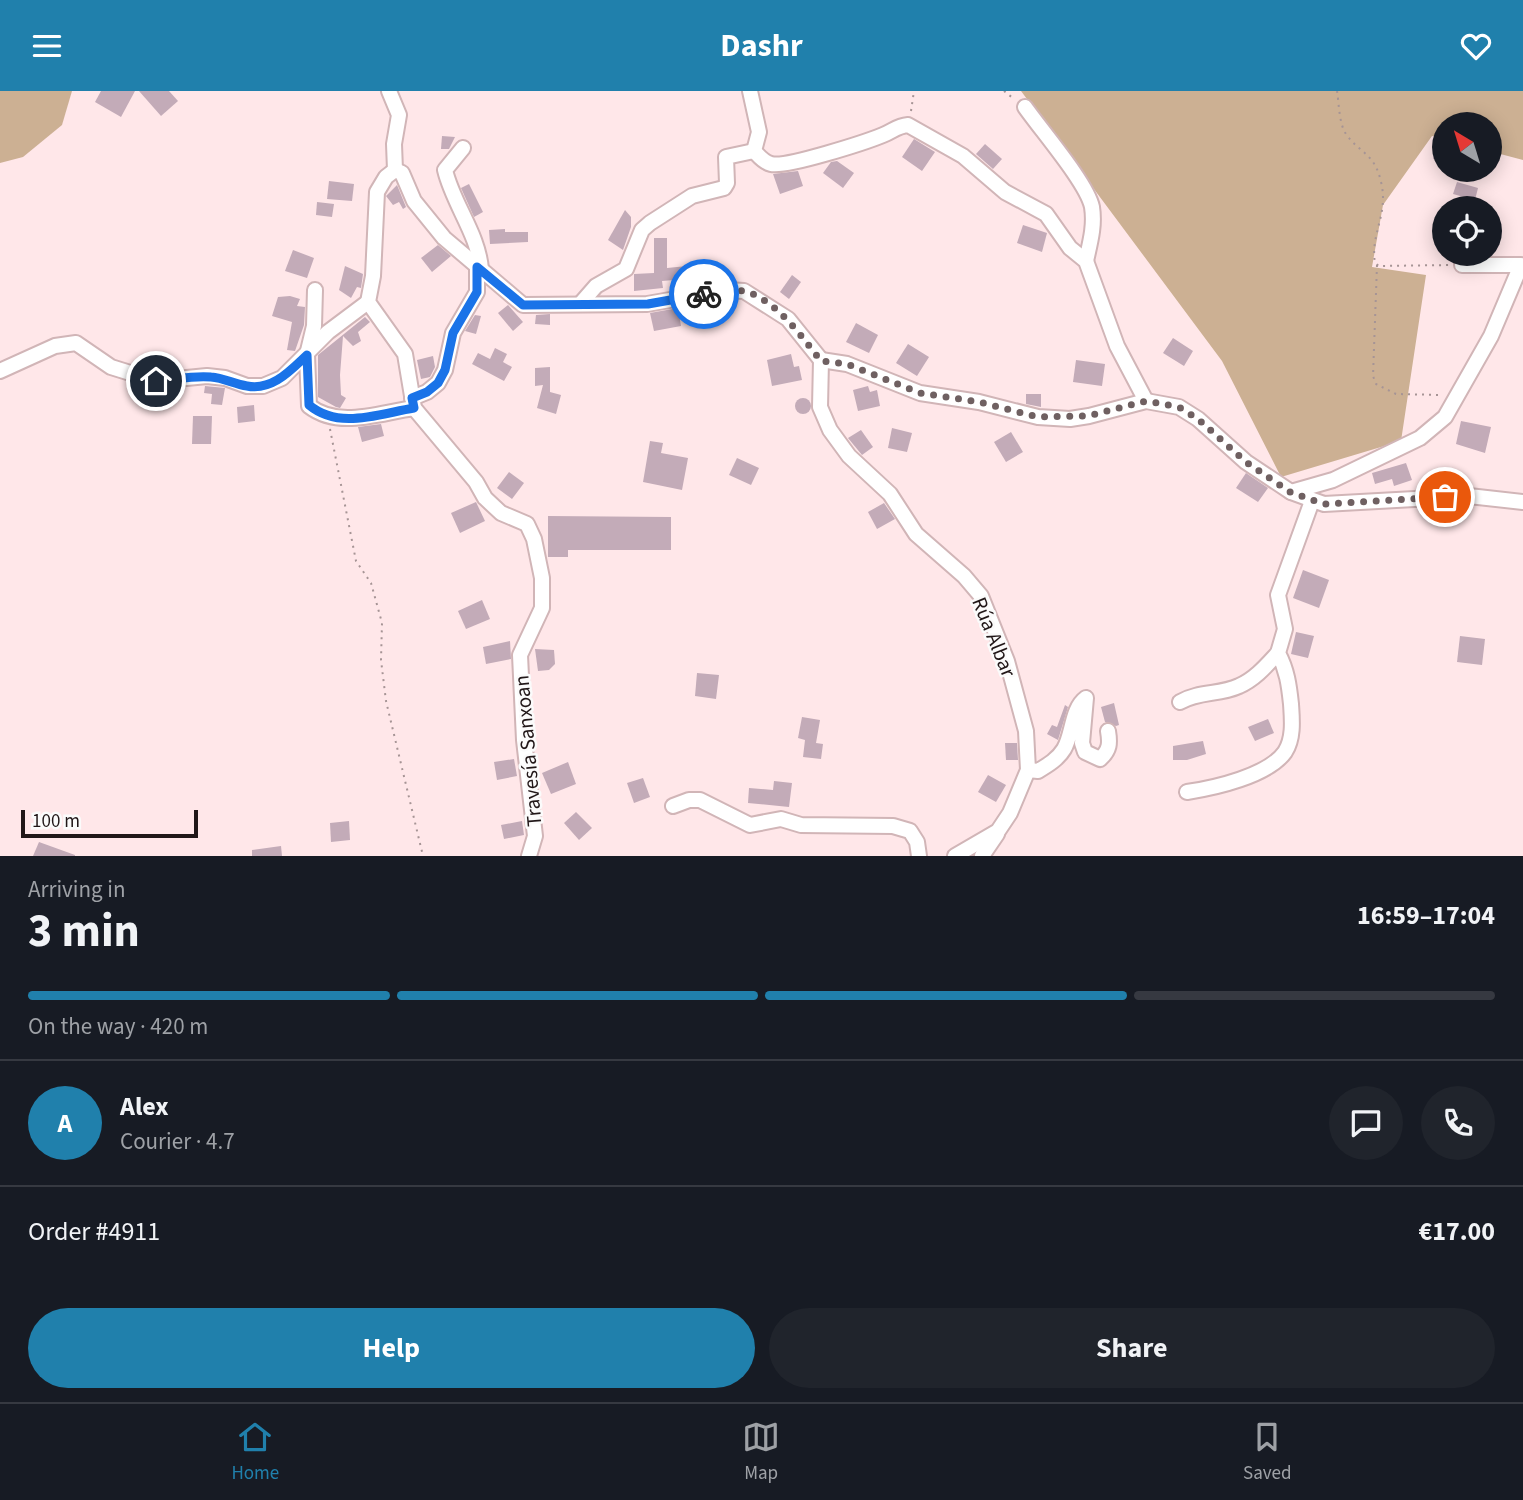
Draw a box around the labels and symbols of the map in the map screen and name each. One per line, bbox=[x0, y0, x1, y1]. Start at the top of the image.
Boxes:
north arrow bbox=[1432, 112, 1502, 182]
courier bbox=[669, 259, 739, 329]
pin bbox=[126, 351, 186, 411]
pin bbox=[1415, 467, 1475, 527]
street label: Rúa Albar bbox=[964, 592, 1024, 682]
street label: Travesía Sanxoan bbox=[506, 674, 550, 828]
scale bar bbox=[21, 807, 198, 839]

